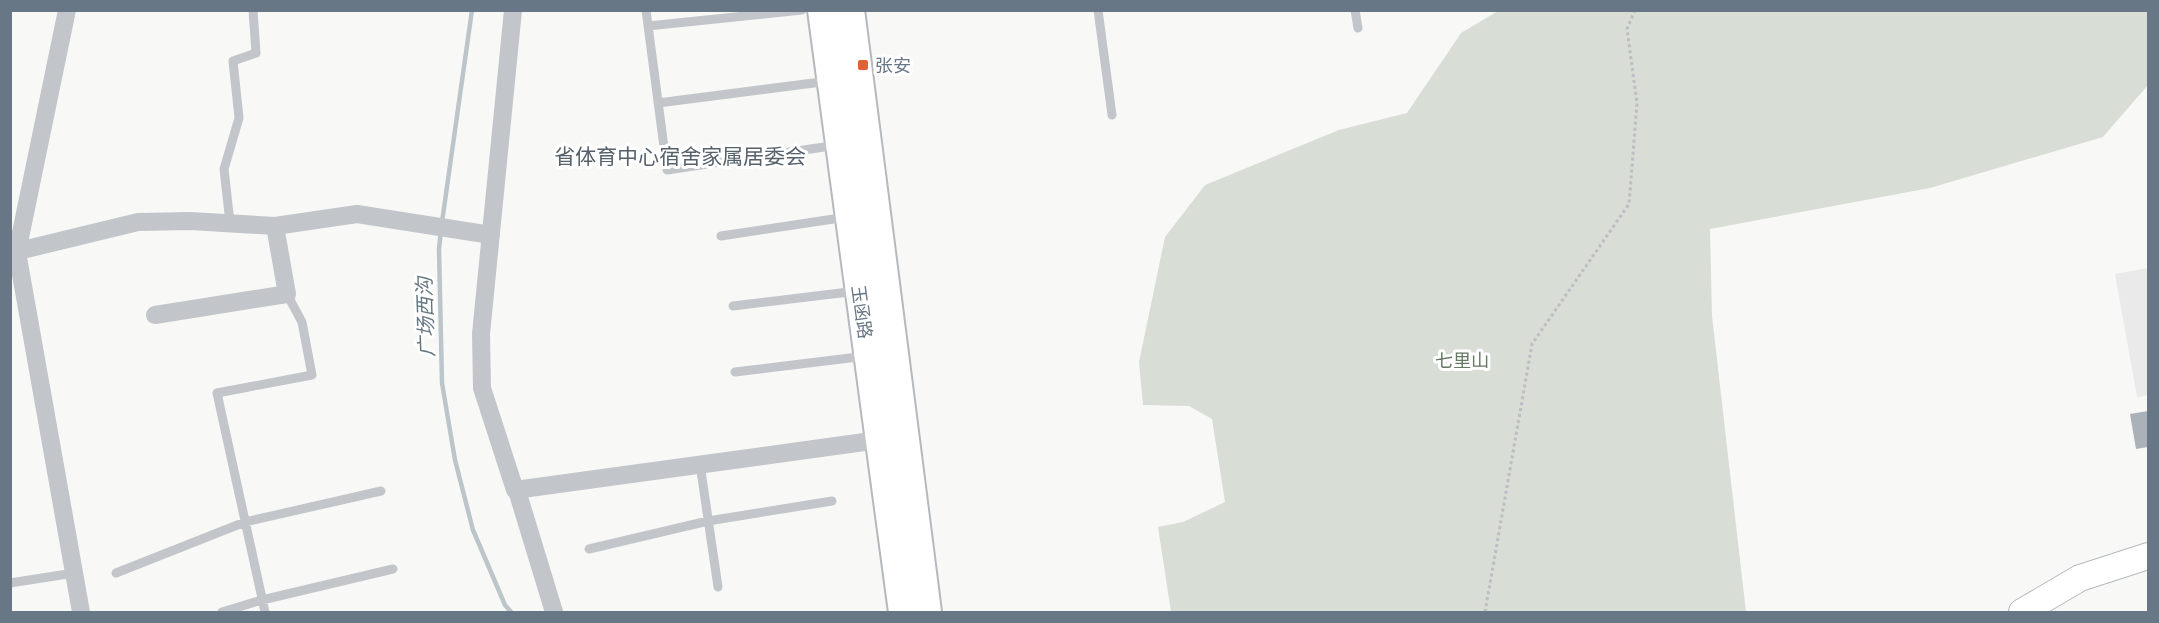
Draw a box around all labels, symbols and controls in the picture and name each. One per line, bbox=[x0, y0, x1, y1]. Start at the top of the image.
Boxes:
place label: 张安 bbox=[875, 54, 911, 77]
marker: 张安 bbox=[856, 58, 870, 72]
district label: 省体育中心宿舍家属居委会 bbox=[554, 142, 806, 170]
water label: 广场西沟 bbox=[410, 275, 440, 357]
street label: 玉函路 bbox=[847, 284, 877, 340]
park label: 七里山 bbox=[1435, 349, 1489, 372]

